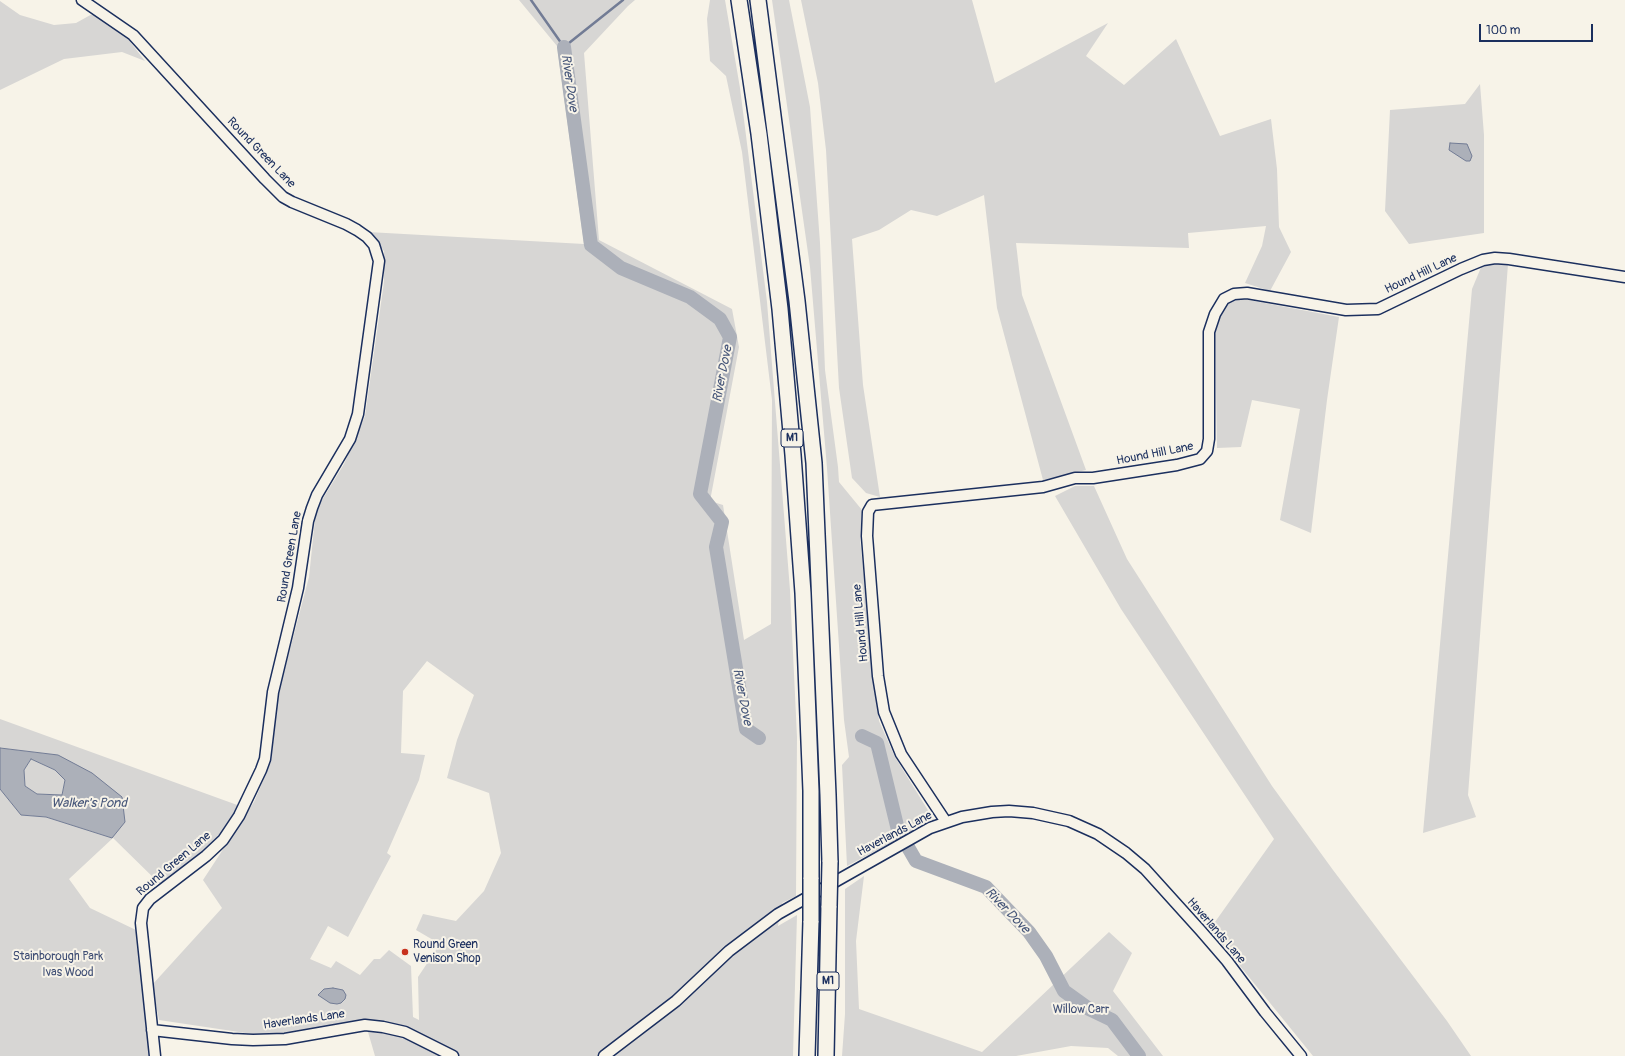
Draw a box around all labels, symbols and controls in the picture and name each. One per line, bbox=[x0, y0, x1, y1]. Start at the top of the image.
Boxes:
scale bar bbox=[1481, 16, 1595, 42]
text: 100 m bbox=[1486, 23, 1520, 38]
water label: River Dove bbox=[557, 54, 581, 112]
street label: Round Green Lane bbox=[224, 115, 298, 191]
street label: Hound Hill Lane bbox=[1383, 251, 1459, 297]
water label: River Dove bbox=[710, 344, 736, 404]
road number: M1 bbox=[781, 429, 803, 447]
street label: Hound Hill Lane bbox=[1115, 439, 1195, 469]
street label: Round Green Lane bbox=[275, 510, 305, 604]
street label: Hound Hill Lane bbox=[850, 583, 872, 663]
water label: River Dove bbox=[729, 667, 755, 727]
water label: Walker's Pond bbox=[51, 796, 127, 812]
street label: Haverlands Lane bbox=[855, 808, 935, 860]
street label: Round Green Lane bbox=[134, 829, 214, 899]
water label: River Dove bbox=[981, 885, 1033, 937]
street label: Haverlands Lane bbox=[1184, 895, 1248, 967]
place label: Round Green Venison Shop bbox=[413, 938, 481, 966]
marker: Round Green Venison Shop bbox=[400, 947, 410, 957]
park label: Stainborough Park bbox=[13, 950, 103, 964]
park label: Ivas Wood bbox=[42, 966, 94, 980]
road number: M1 bbox=[817, 972, 839, 990]
park label: Willow Carr bbox=[1053, 1003, 1109, 1017]
street label: Haverlands Lane bbox=[262, 1007, 346, 1033]

